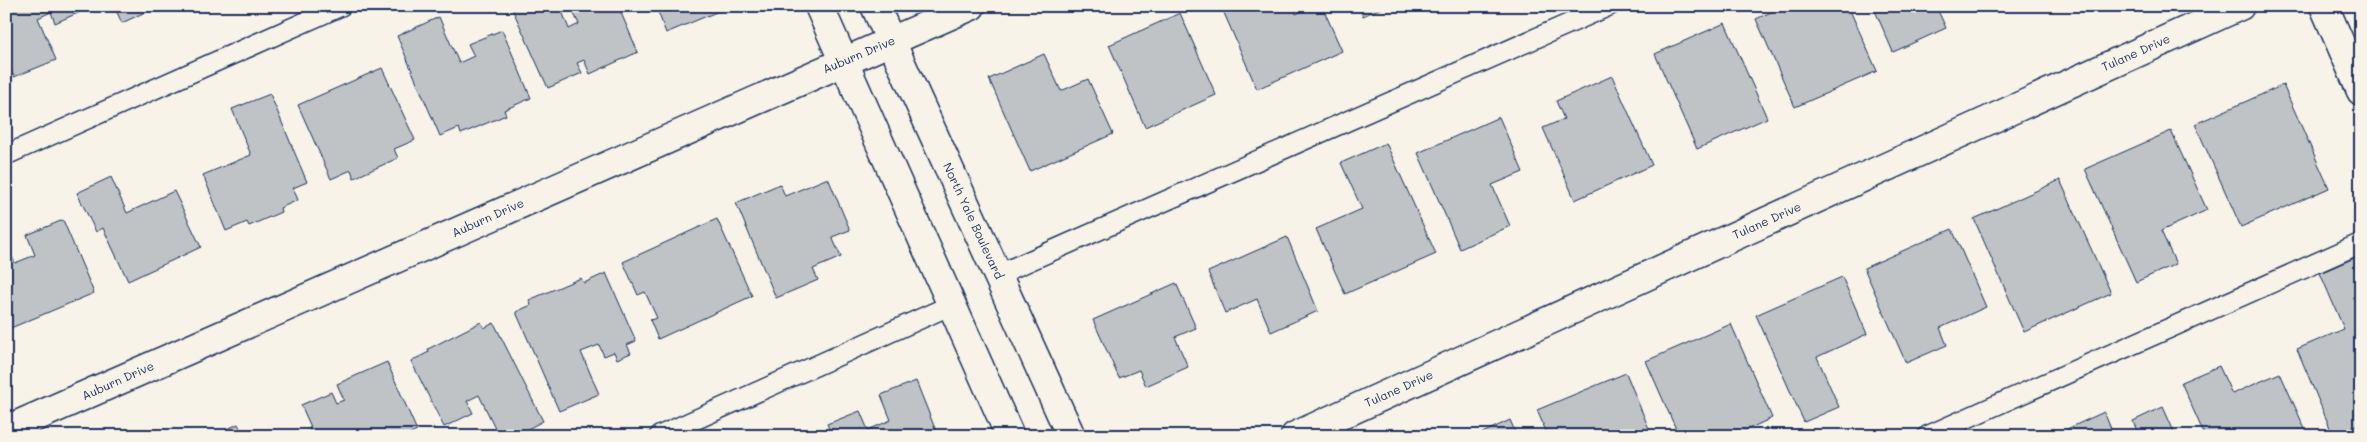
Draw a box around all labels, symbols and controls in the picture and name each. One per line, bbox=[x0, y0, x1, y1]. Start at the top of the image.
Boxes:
street label: Tulane Drive bbox=[2099, 30, 2172, 74]
street label: Auburn Drive bbox=[820, 32, 897, 77]
street label: North Yale Boulevard bbox=[940, 160, 1008, 282]
street label: Auburn Drive bbox=[449, 194, 526, 240]
street label: Tulane Drive bbox=[1730, 198, 1803, 242]
street label: Auburn Drive bbox=[79, 357, 156, 403]
street label: Tulane Drive bbox=[1362, 366, 1435, 410]

